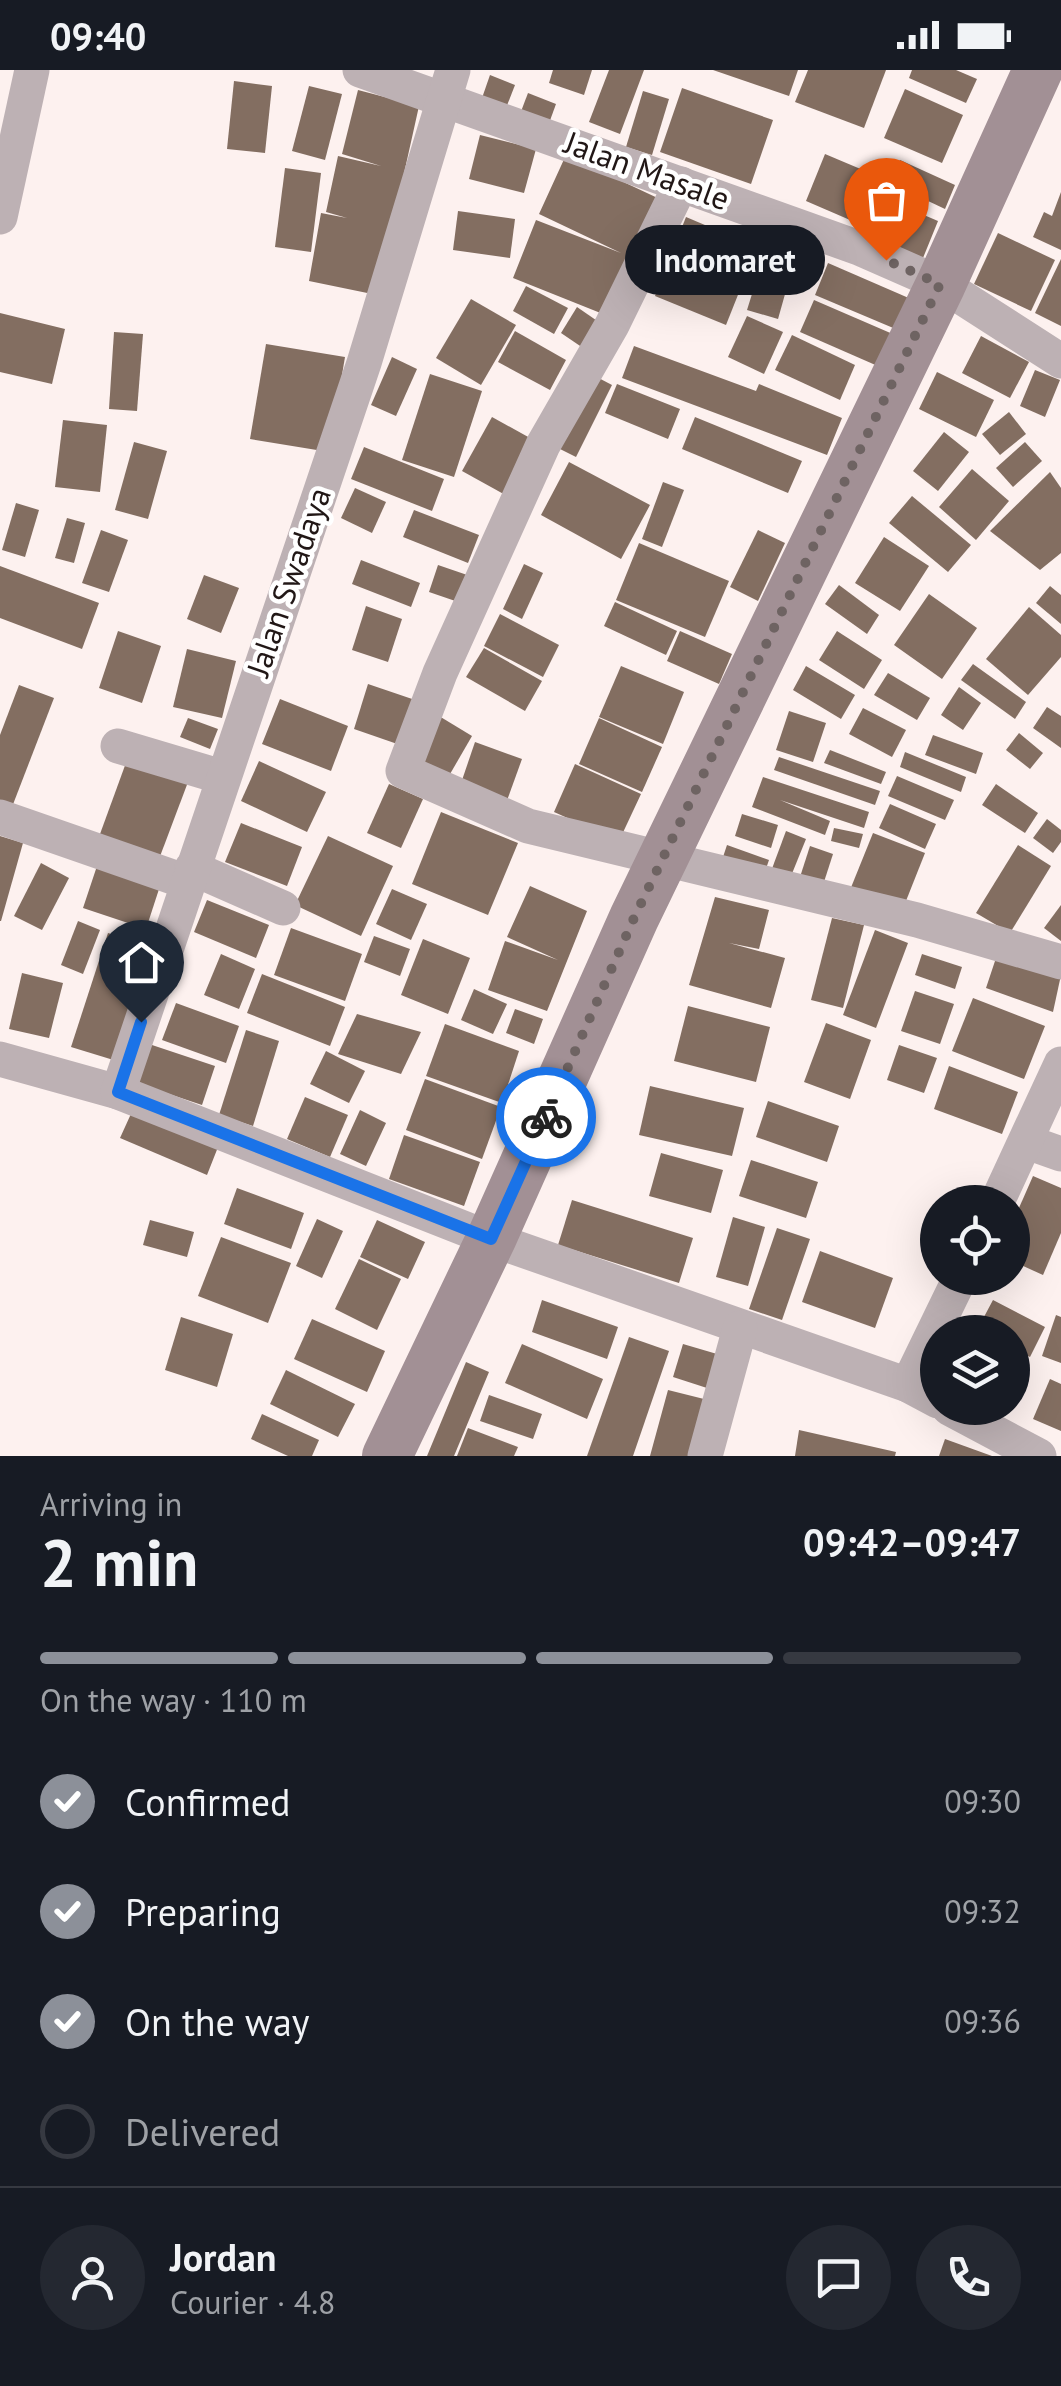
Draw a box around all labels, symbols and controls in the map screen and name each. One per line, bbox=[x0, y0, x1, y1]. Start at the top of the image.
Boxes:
text: 09:40 bbox=[50, 11, 146, 60]
street label: Jalan Masale bbox=[557, 120, 736, 219]
pin bbox=[844, 158, 929, 261]
icon: bag bbox=[859, 173, 914, 228]
callout: Indomaret bbox=[626, 225, 826, 295]
text: Indomaret bbox=[654, 239, 796, 281]
street label: Jalan Swadaya bbox=[236, 482, 340, 683]
pin bbox=[99, 920, 184, 1023]
icon: home bbox=[114, 935, 169, 990]
courier bbox=[496, 1067, 596, 1167]
icon: bike bbox=[519, 1090, 574, 1145]
map controls bbox=[920, 1185, 1030, 1425]
button: locate bbox=[920, 1185, 1030, 1295]
button: layers bbox=[920, 1315, 1030, 1425]
text: Arriving in bbox=[40, 1483, 182, 1525]
text: 09:42–09:47 bbox=[803, 1517, 1021, 1566]
text: 2 min bbox=[40, 1520, 199, 1604]
text: On the way · 110 m bbox=[40, 1679, 307, 1721]
icon: check bbox=[40, 1774, 95, 1829]
text: Confirmed bbox=[125, 1777, 291, 1826]
text: 09:30 bbox=[944, 1780, 1021, 1822]
icon: check bbox=[40, 1884, 95, 1939]
text: Preparing bbox=[125, 1887, 281, 1936]
text: 09:32 bbox=[944, 1890, 1021, 1932]
icon: check bbox=[40, 1994, 95, 2049]
text: On the way bbox=[125, 1997, 310, 2046]
text: 09:36 bbox=[944, 2000, 1021, 2042]
text: Delivered bbox=[125, 2107, 280, 2156]
button: person bbox=[40, 2225, 145, 2330]
button: chat bbox=[786, 2225, 891, 2330]
button: phone bbox=[916, 2225, 1021, 2330]
text: Jordan bbox=[170, 2232, 276, 2281]
text: Courier · 4.8 bbox=[170, 2281, 336, 2323]

